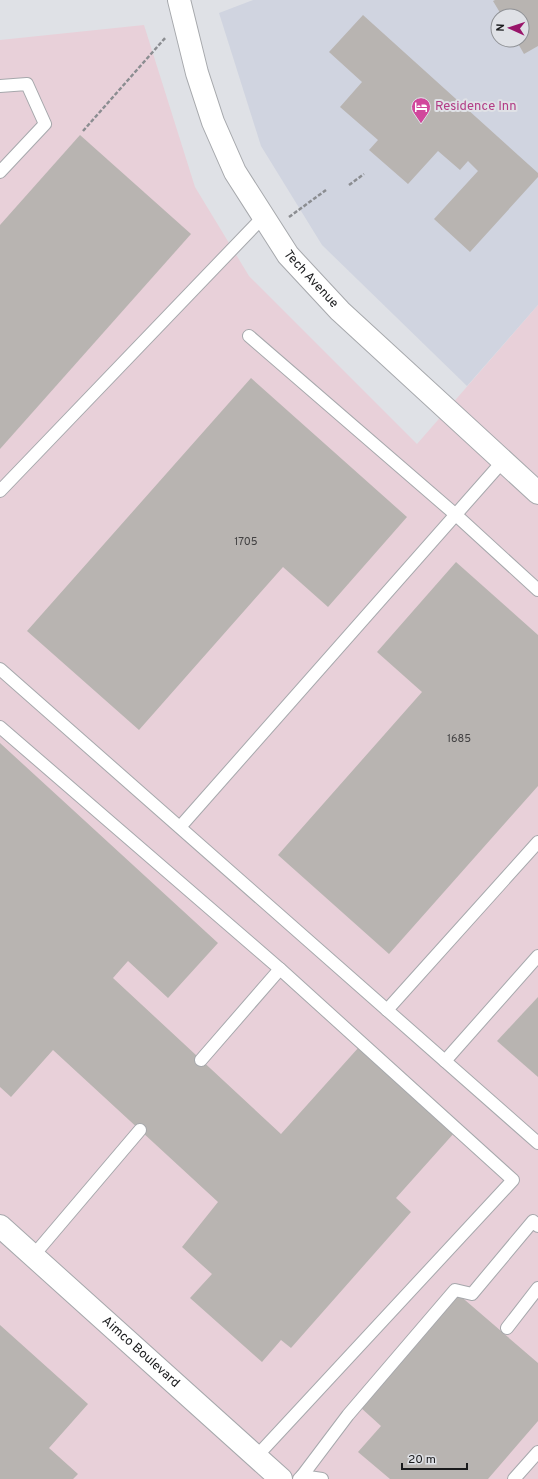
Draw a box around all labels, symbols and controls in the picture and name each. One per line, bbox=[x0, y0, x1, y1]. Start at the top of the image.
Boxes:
north arrow bbox=[490, 8, 530, 48]
text: N bbox=[494, 23, 508, 32]
hotel icon: Residence Inn bbox=[410, 96, 432, 124]
place label: Residence Inn bbox=[435, 99, 517, 115]
street label: Tech Avenue bbox=[279, 248, 341, 312]
house number: 1705 bbox=[234, 535, 258, 549]
house number: 1685 bbox=[447, 732, 471, 746]
street label: Aimco Boulevard bbox=[98, 1313, 183, 1392]
scale bar bbox=[402, 1445, 467, 1471]
text: 20 m bbox=[408, 1452, 436, 1468]

